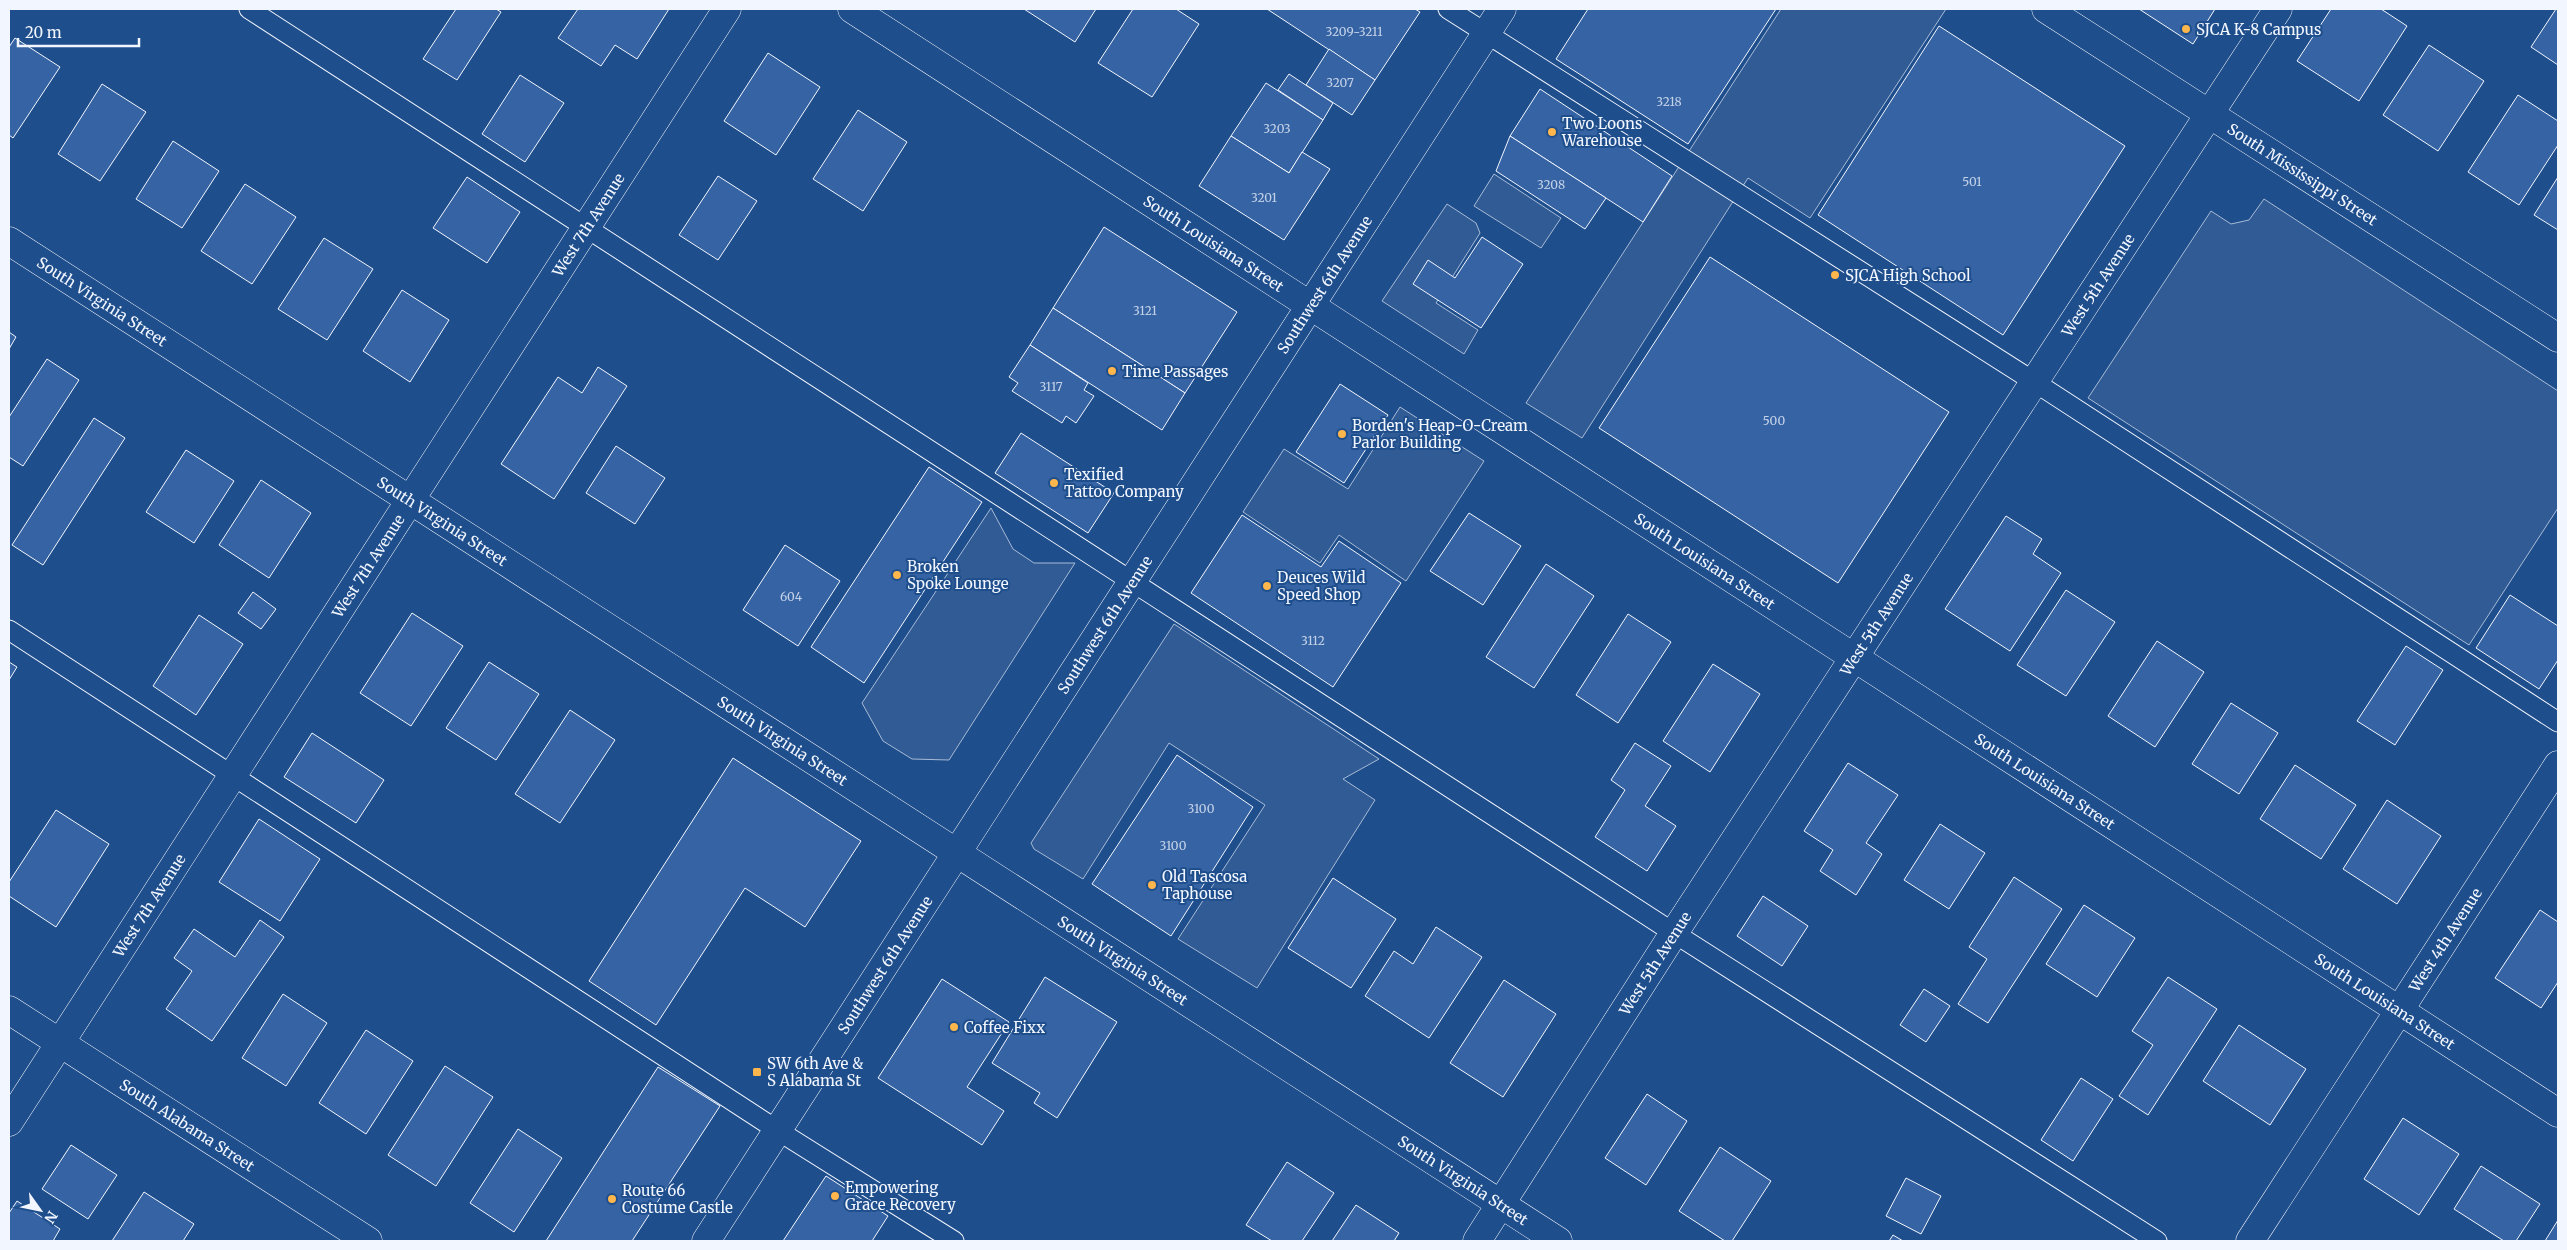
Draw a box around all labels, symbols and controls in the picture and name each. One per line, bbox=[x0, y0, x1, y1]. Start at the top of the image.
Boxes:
scale bar bbox=[18, 15, 139, 47]
place label: SJCA K-8 Campus bbox=[2196, 20, 2321, 39]
text: 20 m bbox=[25, 23, 62, 42]
marker: SJCA K-8 Campus bbox=[2180, 23, 2192, 35]
house number: 3209-3211 bbox=[1325, 24, 1383, 39]
house number: 3207 bbox=[1326, 75, 1354, 90]
house number: 3218 bbox=[1656, 94, 1682, 109]
place label: Two Loons Warehouse bbox=[1561, 114, 1642, 150]
street label: South Mississippi Street bbox=[2224, 119, 2381, 229]
house number: 3203 bbox=[1263, 121, 1291, 136]
marker: Two Loons Warehouse bbox=[1546, 126, 1558, 138]
street label: West 7th Avenue bbox=[547, 169, 628, 281]
house number: 501 bbox=[1962, 174, 1982, 189]
house number: 3208 bbox=[1537, 177, 1565, 192]
house number: 3201 bbox=[1251, 190, 1278, 205]
street label: South Louisiana Street bbox=[1140, 191, 1288, 296]
street label: Southwest 6th Avenue bbox=[1273, 212, 1376, 357]
street label: West 5th Avenue bbox=[2057, 230, 2138, 341]
street label: South Virginia Street bbox=[34, 252, 171, 350]
place label: SJCA High School bbox=[1845, 266, 1971, 285]
marker: SJCA High School bbox=[1829, 269, 1841, 281]
house number: 3121 bbox=[1133, 303, 1157, 318]
place label: Time Passages bbox=[1122, 362, 1228, 381]
marker: Time Passages bbox=[1106, 365, 1118, 377]
house number: 3117 bbox=[1040, 379, 1063, 394]
house number: 500 bbox=[1763, 413, 1785, 428]
place label: Borden's Heap-O-Cream Parlor Building bbox=[1352, 416, 1528, 452]
marker: Borden's Heap-O-Cream Parlor Building bbox=[1336, 428, 1348, 440]
place label: Texified Tattoo Company bbox=[1064, 465, 1184, 501]
street label: South Virginia Street bbox=[374, 472, 511, 570]
marker: Texified Tattoo Company bbox=[1048, 477, 1060, 489]
street label: South Louisiana Street bbox=[1631, 509, 1779, 613]
street label: West 7th Avenue bbox=[327, 510, 408, 622]
street label: Southwest 6th Avenue bbox=[1053, 552, 1156, 697]
place label: Broken Spoke Lounge bbox=[907, 557, 1009, 593]
place label: Deuces Wild Speed Shop bbox=[1277, 568, 1365, 604]
marker: Broken Spoke Lounge bbox=[891, 569, 903, 581]
street label: West 5th Avenue bbox=[1835, 569, 1917, 680]
marker: Deuces Wild Speed Shop bbox=[1261, 580, 1273, 592]
house number: 604 bbox=[780, 589, 803, 604]
house number: 3112 bbox=[1301, 633, 1325, 648]
street label: South Virginia Street bbox=[714, 692, 851, 790]
street label: South Louisiana Street bbox=[1971, 729, 2119, 833]
house number: 3100 bbox=[1188, 801, 1215, 816]
house number: 3100 bbox=[1160, 838, 1187, 853]
street label: West 7th Avenue bbox=[108, 850, 189, 961]
place label: Old Tascosa Taphouse bbox=[1162, 867, 1247, 903]
marker: Old Tascosa Taphouse bbox=[1146, 879, 1158, 891]
street label: West 4th Avenue bbox=[2404, 884, 2486, 996]
street label: Southwest 6th Avenue bbox=[833, 892, 936, 1037]
street label: West 5th Avenue bbox=[1614, 908, 1695, 1019]
street label: South Virginia Street bbox=[1054, 911, 1192, 1009]
street label: South Louisiana Street bbox=[2311, 949, 2459, 1053]
place label: Coffee Fixx bbox=[964, 1018, 1045, 1037]
marker: Coffee Fixx bbox=[948, 1021, 960, 1033]
place label: SW 6th Ave & S Alabama St bbox=[767, 1054, 864, 1090]
marker: SW 6th Ave & S Alabama St bbox=[751, 1066, 763, 1078]
street label: South Alabama Street bbox=[116, 1074, 258, 1175]
street label: South Virginia Street bbox=[1395, 1131, 1532, 1229]
place label: Empowering Grace Recovery bbox=[845, 1178, 956, 1214]
place label: Route 66 Costume Castle bbox=[622, 1181, 733, 1217]
north arrow bbox=[15, 1185, 65, 1235]
marker: Empowering Grace Recovery bbox=[829, 1190, 841, 1202]
marker: Route 66 Costume Castle bbox=[606, 1193, 618, 1205]
text: N bbox=[40, 1208, 61, 1227]

